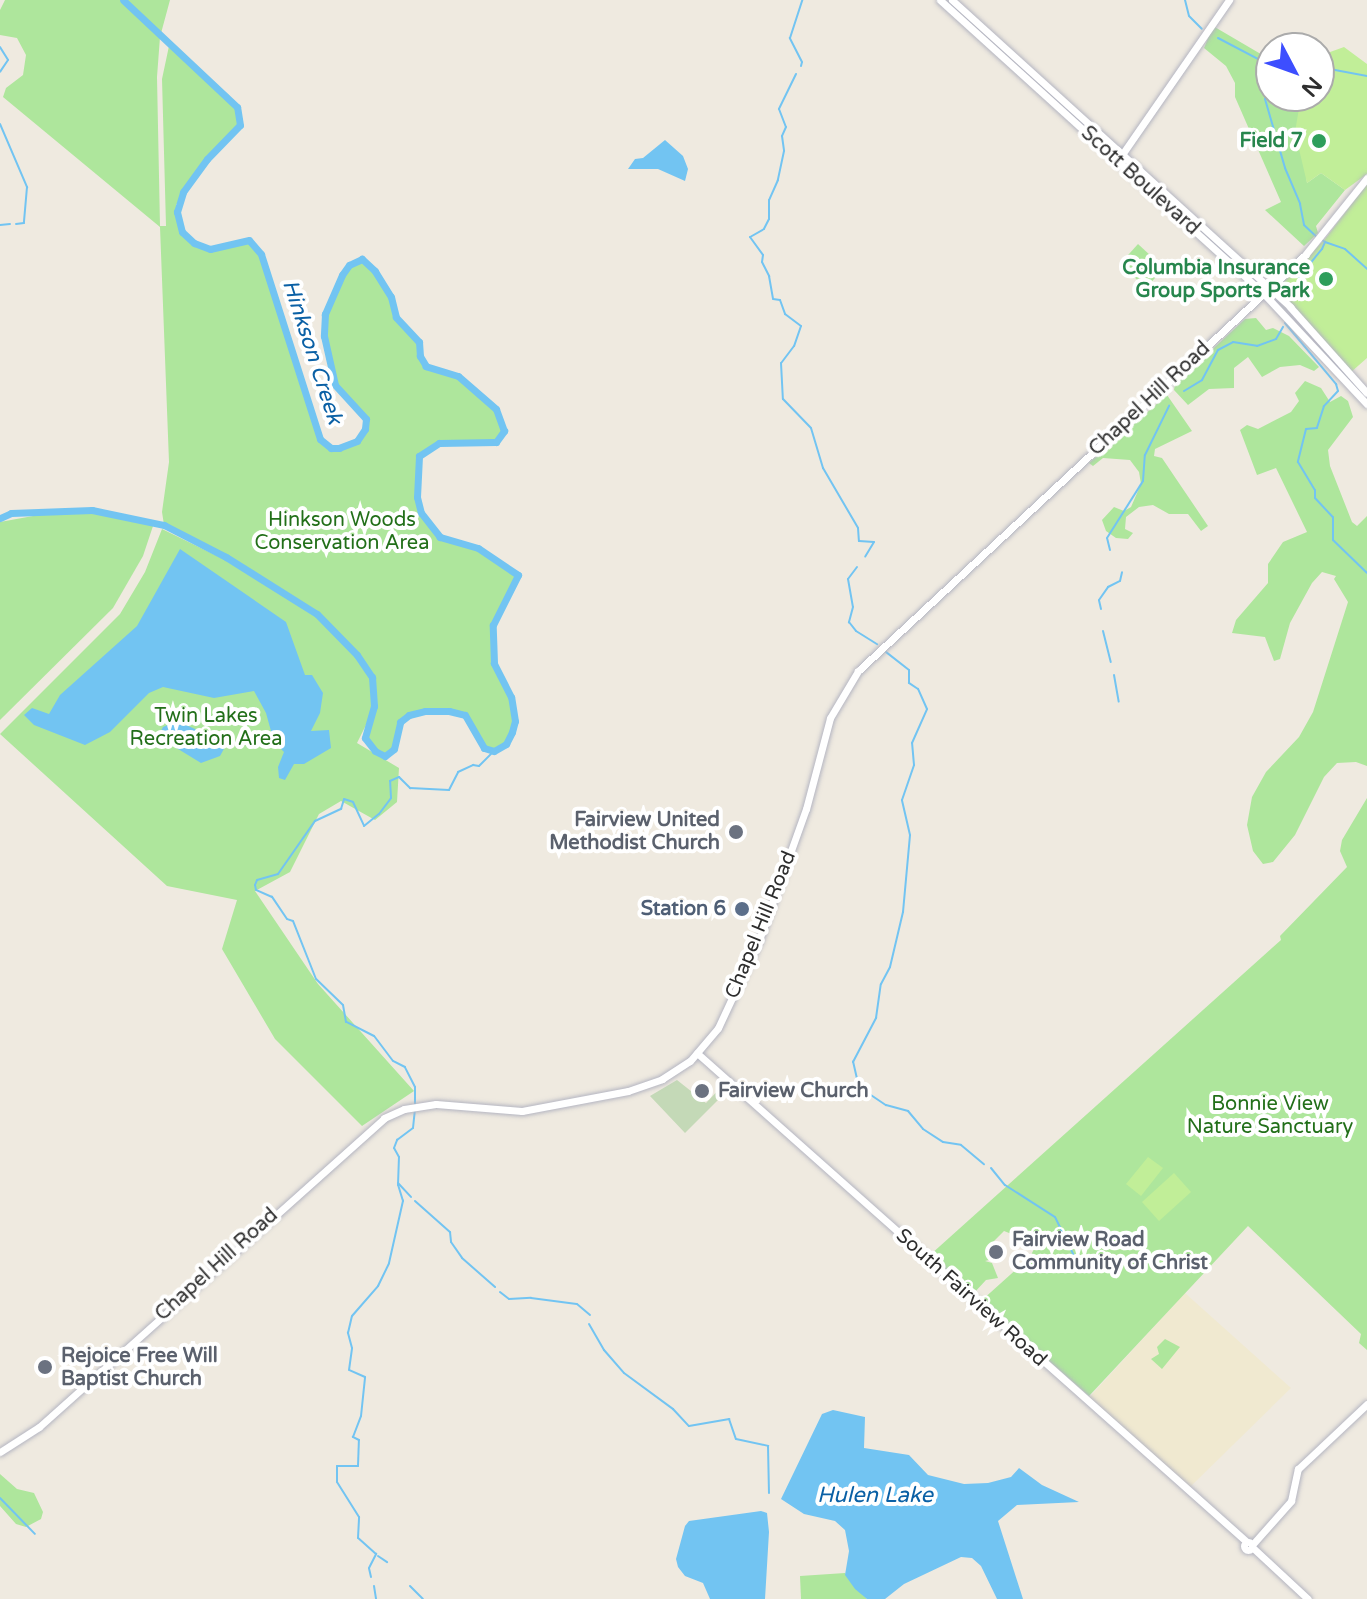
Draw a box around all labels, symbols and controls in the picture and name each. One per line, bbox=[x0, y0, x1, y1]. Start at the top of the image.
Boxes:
north arrow bbox=[1255, 32, 1335, 112]
text: N bbox=[1296, 71, 1327, 102]
street label: Scott Boulevard bbox=[1076, 121, 1204, 241]
place label: Field 7 bbox=[1239, 129, 1303, 153]
marker: Field 7 bbox=[1310, 132, 1328, 150]
place label: Columbia Insurance Group Sports Park bbox=[1122, 256, 1310, 303]
marker: Columbia Insurance Group Sports Park bbox=[1317, 270, 1335, 288]
water label: Hinkson Creek bbox=[276, 276, 348, 428]
street label: Chapel Hill Road bbox=[1084, 337, 1216, 461]
park label: Hinkson Woods Conservation Area bbox=[255, 509, 429, 556]
park label: Twin Lakes Recreation Area bbox=[130, 705, 282, 752]
place label: Fairview United Methodist Church bbox=[549, 808, 720, 855]
marker: Fairview United Methodist Church bbox=[727, 823, 745, 841]
street label: Chapel Hill Road bbox=[721, 848, 801, 1002]
place label: Station 6 bbox=[641, 897, 726, 921]
marker: Station 6 bbox=[733, 900, 751, 918]
place label: Fairview Church bbox=[718, 1079, 869, 1103]
marker: Fairview Church bbox=[693, 1082, 711, 1100]
park label: Bonnie View Nature Sanctuary bbox=[1187, 1092, 1353, 1139]
street label: Chapel Hill Road bbox=[151, 1204, 283, 1326]
street label: South Fairview Road bbox=[891, 1224, 1051, 1372]
place label: Fairview Road Community of Christ bbox=[1012, 1228, 1208, 1275]
marker: Fairview Road Community of Christ bbox=[987, 1243, 1005, 1261]
place label: Rejoice Free Will Baptist Church bbox=[61, 1344, 218, 1391]
marker: Rejoice Free Will Baptist Church bbox=[36, 1358, 54, 1376]
water label: Hulen Lake bbox=[817, 1483, 933, 1509]

